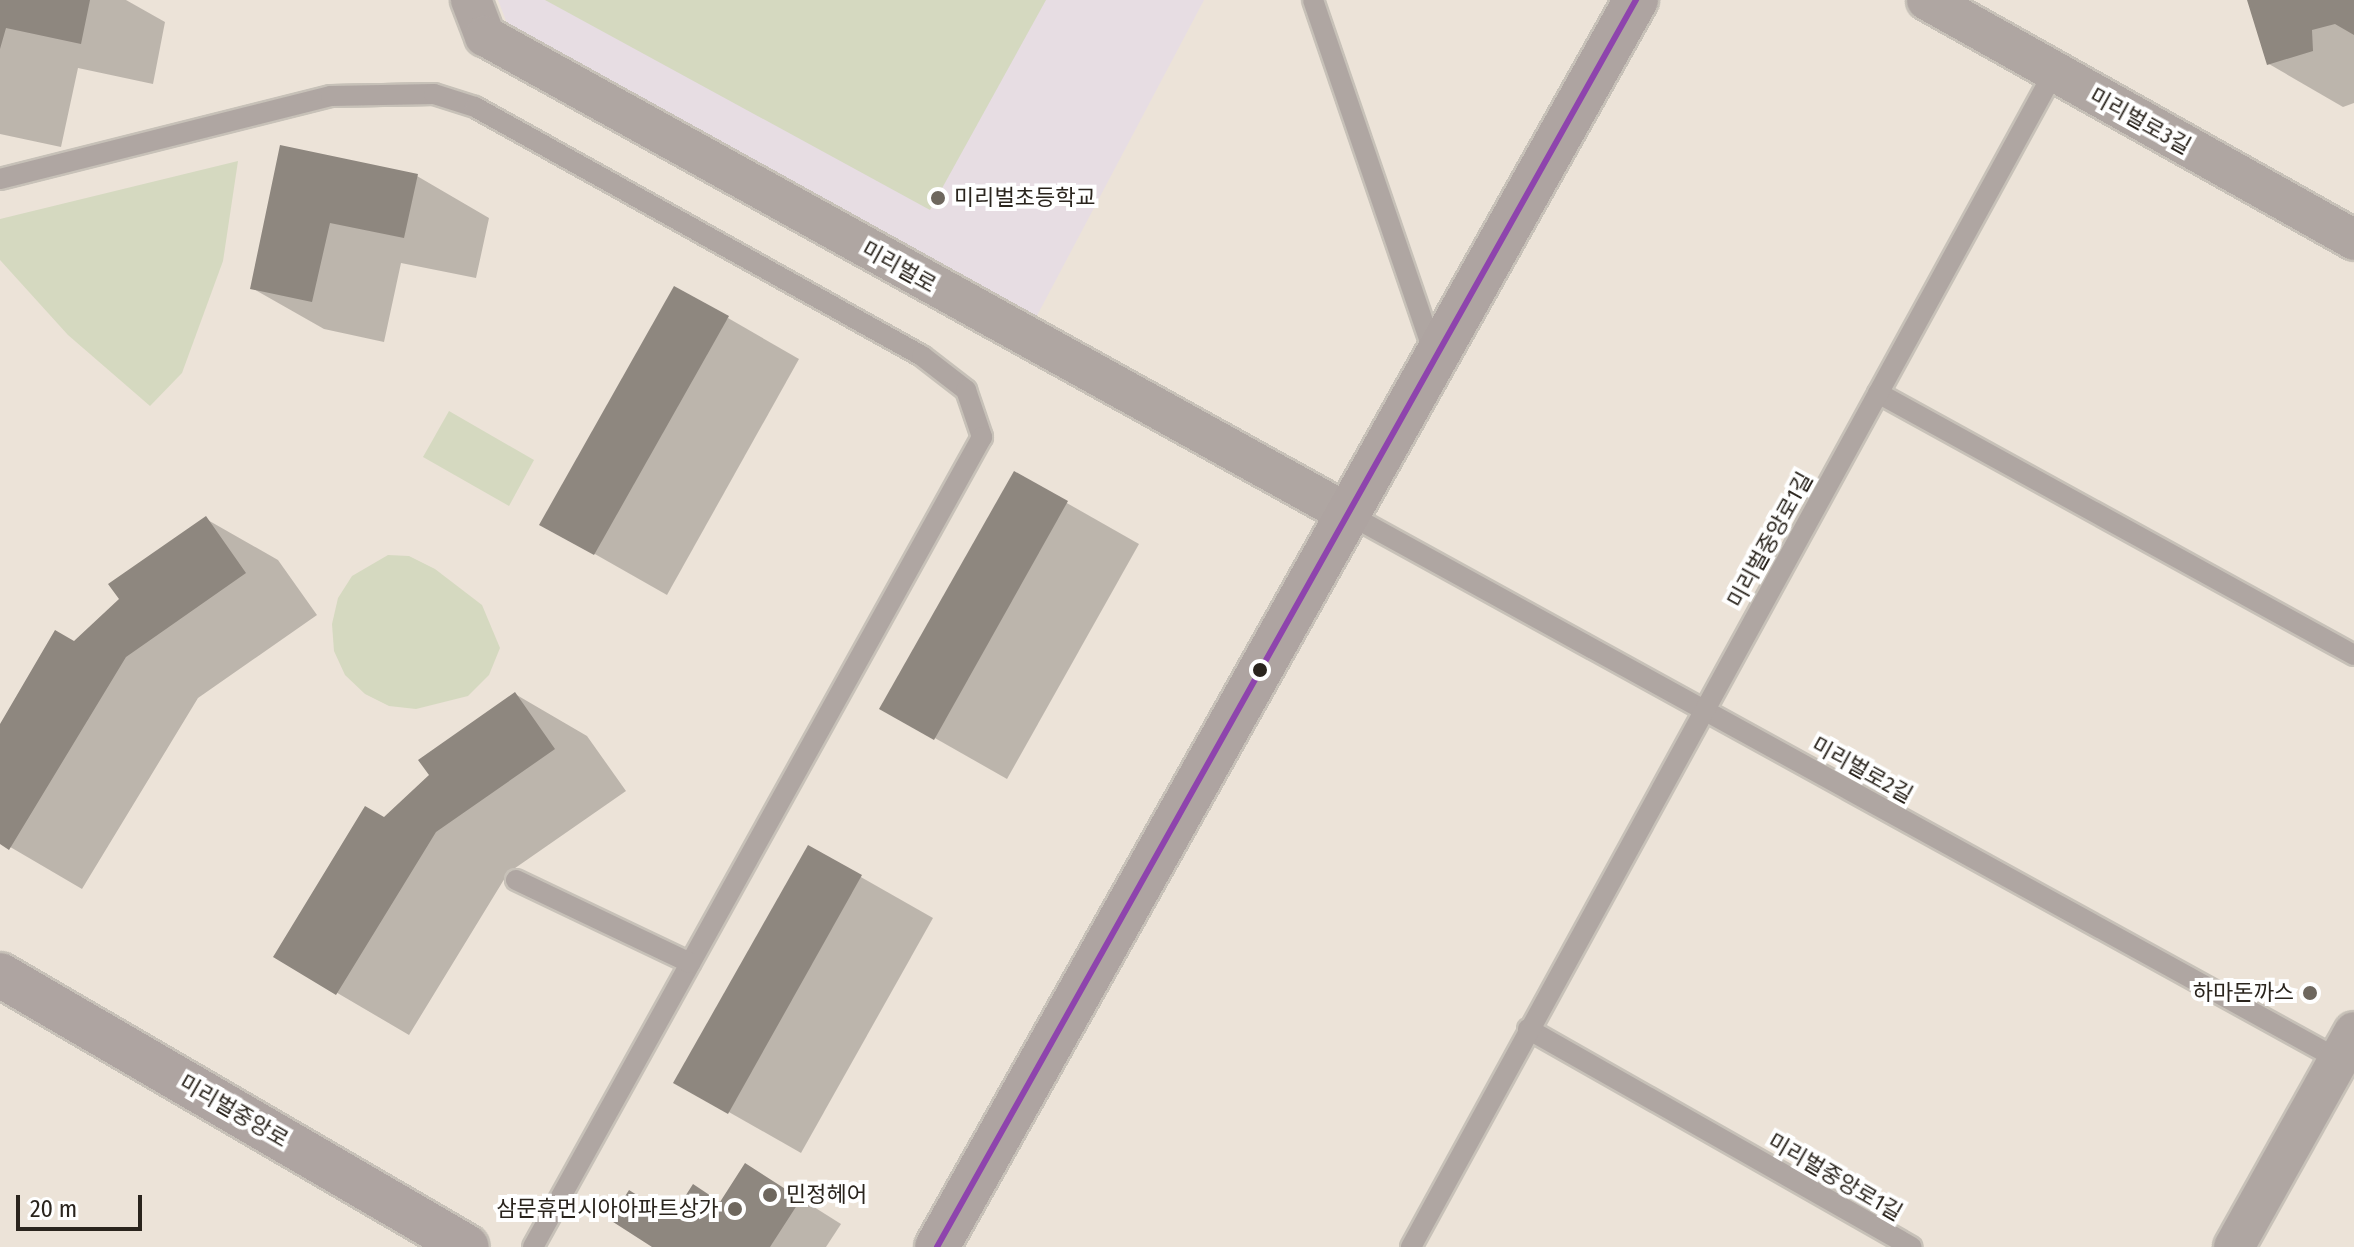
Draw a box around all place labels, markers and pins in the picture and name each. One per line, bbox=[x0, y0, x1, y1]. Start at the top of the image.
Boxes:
place label: 미리벌초등학교 bbox=[954, 185, 1096, 211]
marker: 미리벌초등학교 bbox=[929, 189, 947, 207]
unlabelled marker bbox=[1252, 662, 1268, 678]
place label: 하마돈까스 bbox=[2193, 980, 2294, 1006]
marker: 하마돈까스 bbox=[2301, 984, 2319, 1002]
place label: 민정헤어 bbox=[786, 1182, 867, 1208]
marker: 민정헤어 bbox=[761, 1186, 779, 1204]
place label: 삼문휴먼시아아파트상가 bbox=[496, 1196, 719, 1222]
marker: 삼문휴먼시아아파트상가 bbox=[726, 1200, 744, 1218]

